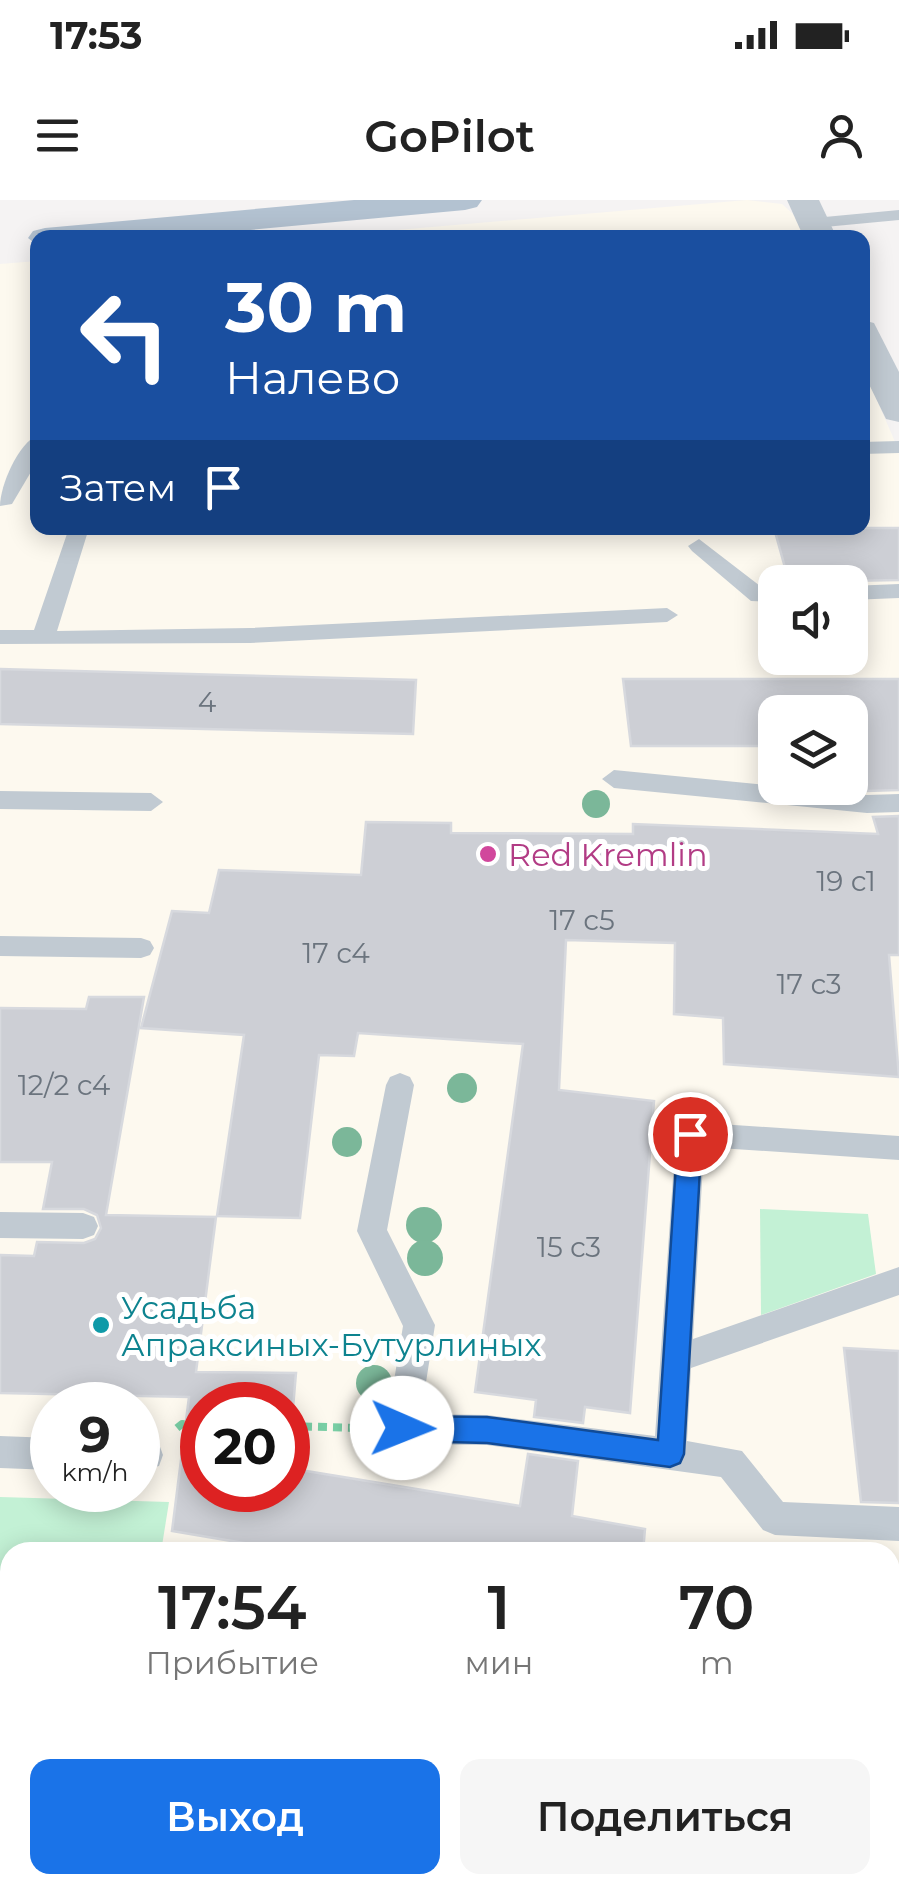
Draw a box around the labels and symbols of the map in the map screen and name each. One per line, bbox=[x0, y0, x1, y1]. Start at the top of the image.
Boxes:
house number: 4 bbox=[198, 685, 217, 719]
place label: Red Kremlin bbox=[508, 835, 708, 874]
marker: Red Kremlin bbox=[477, 843, 499, 865]
house number: 19 с1 bbox=[816, 864, 876, 898]
house number: 17 с5 bbox=[549, 903, 615, 937]
house number: 17 с4 bbox=[302, 936, 370, 970]
house number: 17 с3 bbox=[777, 967, 842, 1001]
house number: 12/2 с4 bbox=[18, 1068, 111, 1102]
pin bbox=[648, 1092, 733, 1177]
house number: 15 с3 bbox=[537, 1230, 601, 1264]
place label: Усадьба Апраксиных-Бутурлиных bbox=[121, 1288, 541, 1364]
marker: Усадьба Апраксиных-Бутурлиных bbox=[90, 1314, 112, 1336]
position arrow bbox=[350, 1376, 454, 1480]
speed limit sign: 20 bbox=[180, 1382, 310, 1512]

